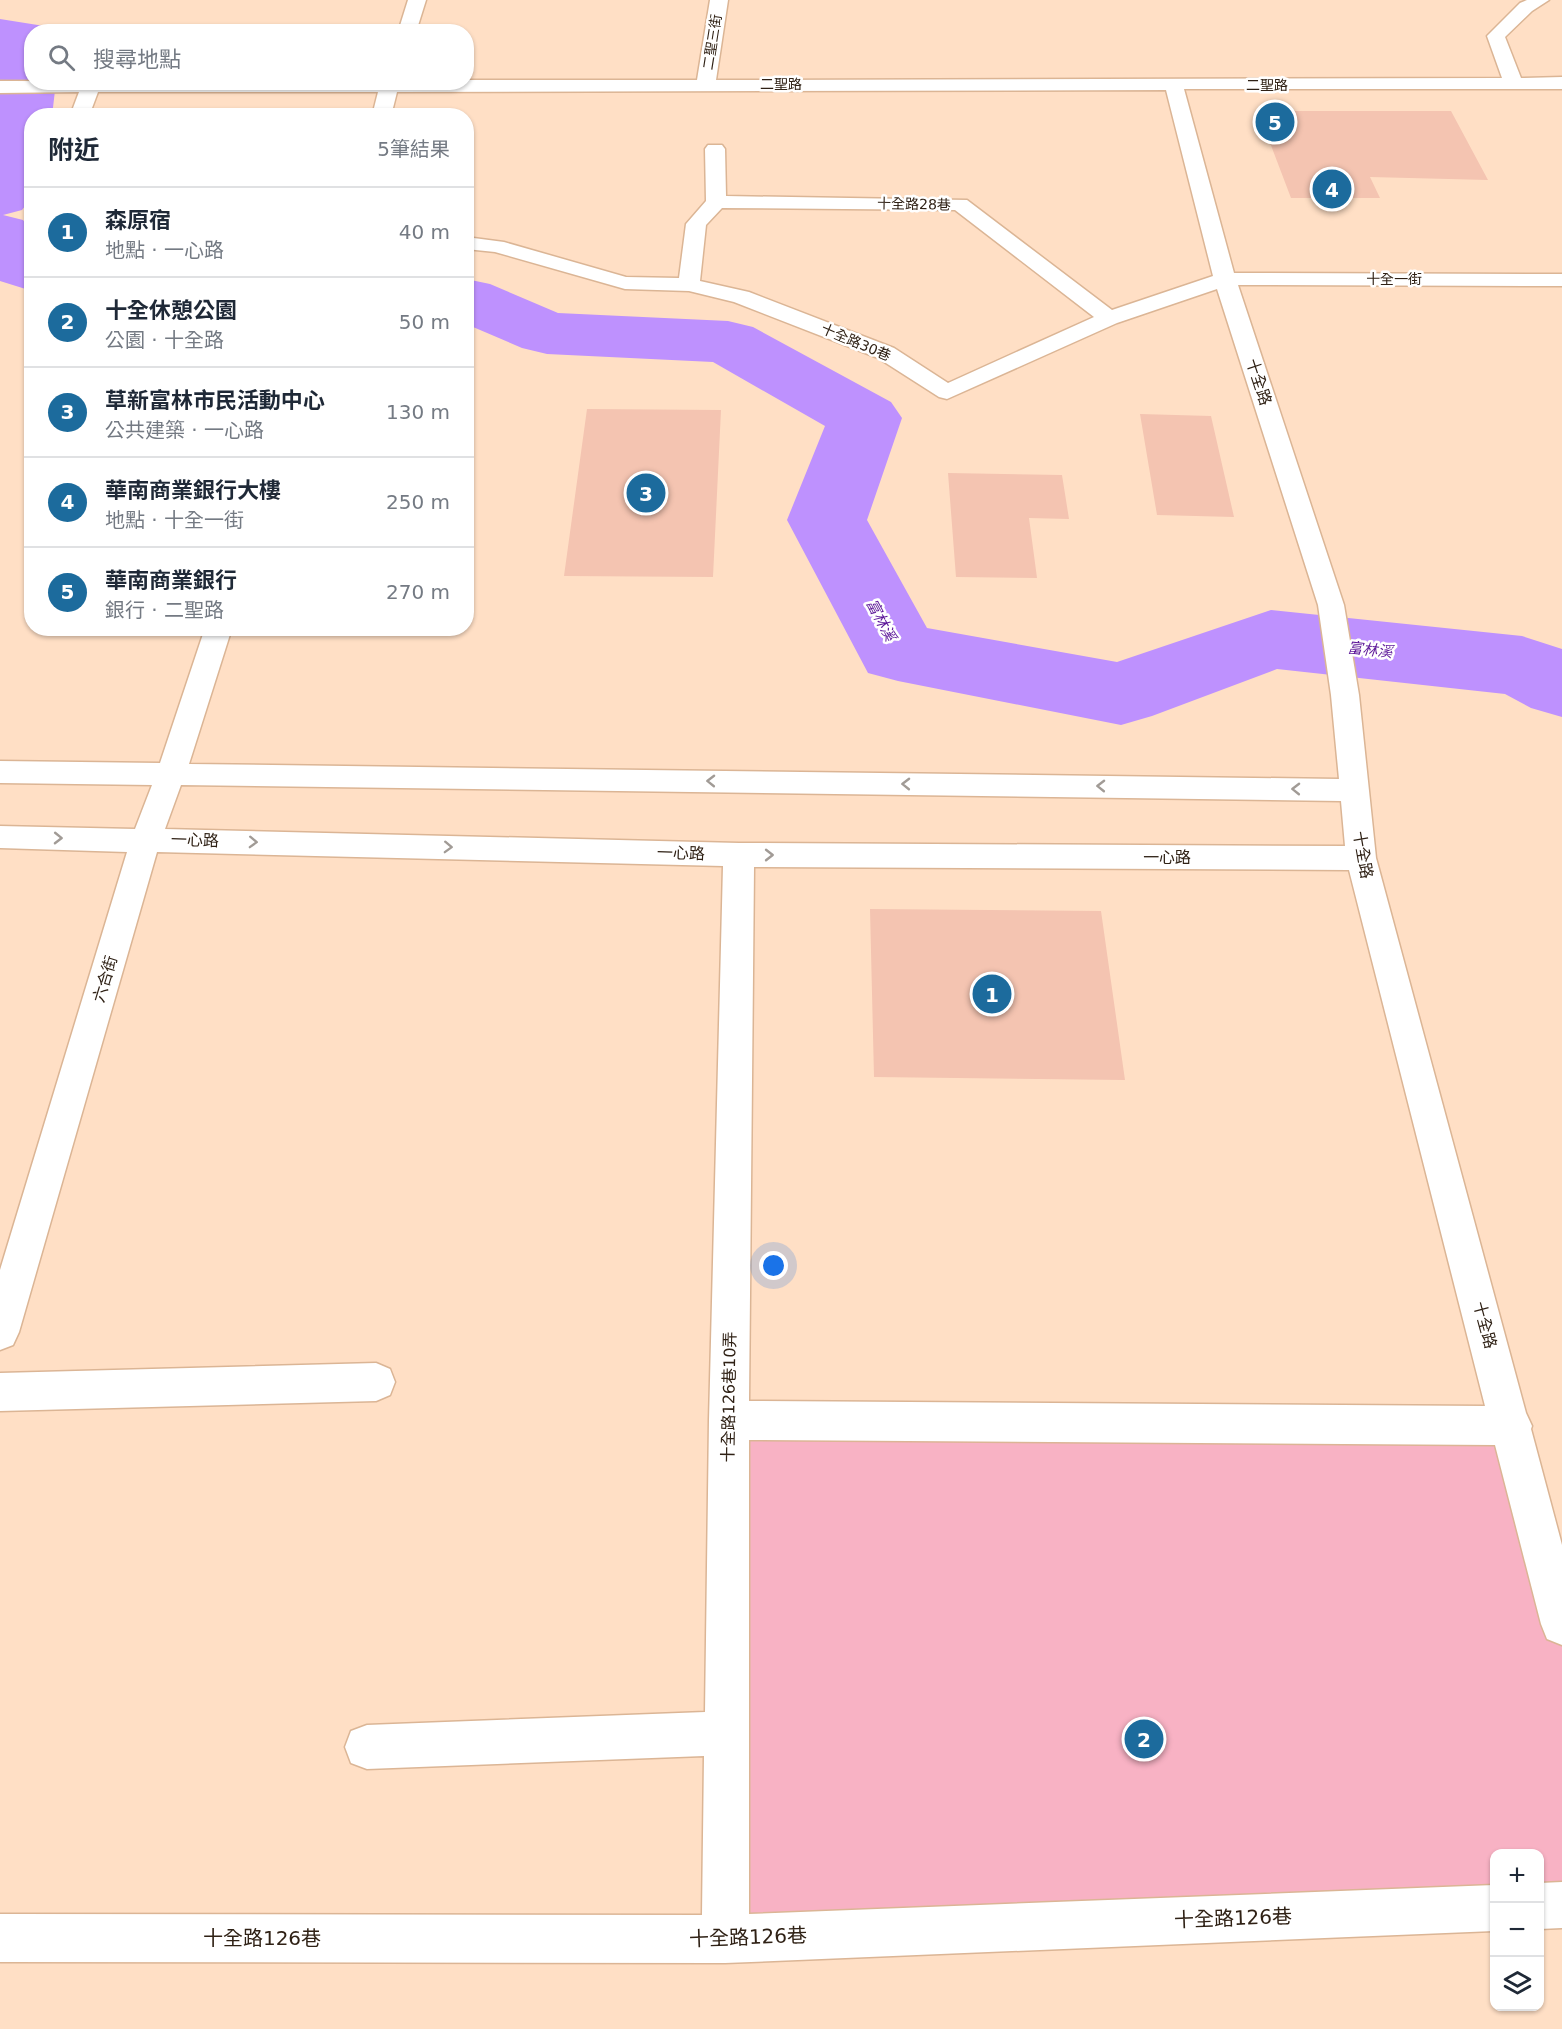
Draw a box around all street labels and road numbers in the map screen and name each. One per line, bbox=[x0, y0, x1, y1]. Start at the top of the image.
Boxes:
street label: 二聖三街 bbox=[700, 13, 724, 71]
street label: 二聖路 bbox=[760, 76, 802, 92]
street label: 二聖路 bbox=[1246, 77, 1288, 93]
street label: 十全路28巷 bbox=[877, 195, 951, 213]
street label: 十全一街 bbox=[1366, 271, 1422, 287]
street label: 十全路30巷 bbox=[819, 320, 893, 364]
street label: 十全路 bbox=[1243, 356, 1275, 408]
street label: 一心路 bbox=[171, 830, 219, 850]
street label: 十全路 bbox=[1349, 830, 1377, 880]
street label: 一心路 bbox=[657, 843, 705, 863]
street label: 一心路 bbox=[1143, 848, 1191, 867]
street label: 六合街 bbox=[89, 953, 121, 1005]
street label: 十全路 bbox=[1470, 1299, 1500, 1351]
street label: 十全路126巷10弄 bbox=[718, 1331, 740, 1463]
street label: 十全路126巷 bbox=[1174, 1904, 1292, 1932]
street label: 十全路126巷 bbox=[689, 1923, 807, 1951]
street label: 十全路126巷 bbox=[203, 1926, 321, 1950]

